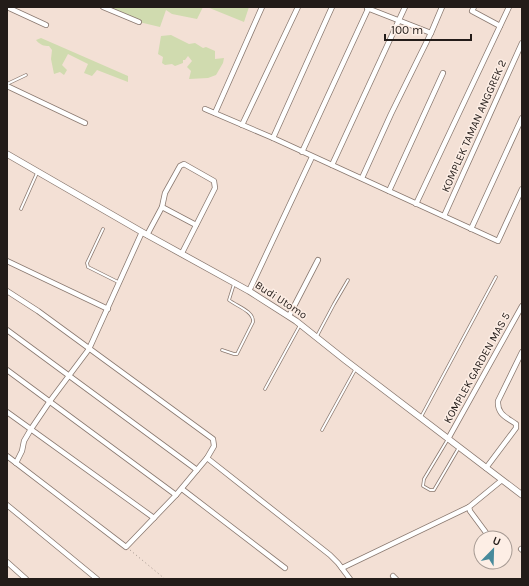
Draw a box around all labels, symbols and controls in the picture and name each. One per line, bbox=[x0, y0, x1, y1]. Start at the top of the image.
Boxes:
scale bar bbox=[385, 16, 471, 42]
text: 100 m bbox=[391, 23, 423, 37]
street label: KOMPLEK TAMAN ANGGREK 2 bbox=[439, 58, 509, 194]
street label: Budi Utomo bbox=[252, 278, 310, 322]
street label: KOMPLEK GARDEN MAS 5 bbox=[441, 310, 513, 426]
north arrow bbox=[473, 530, 513, 570]
text: U bbox=[491, 534, 503, 549]

